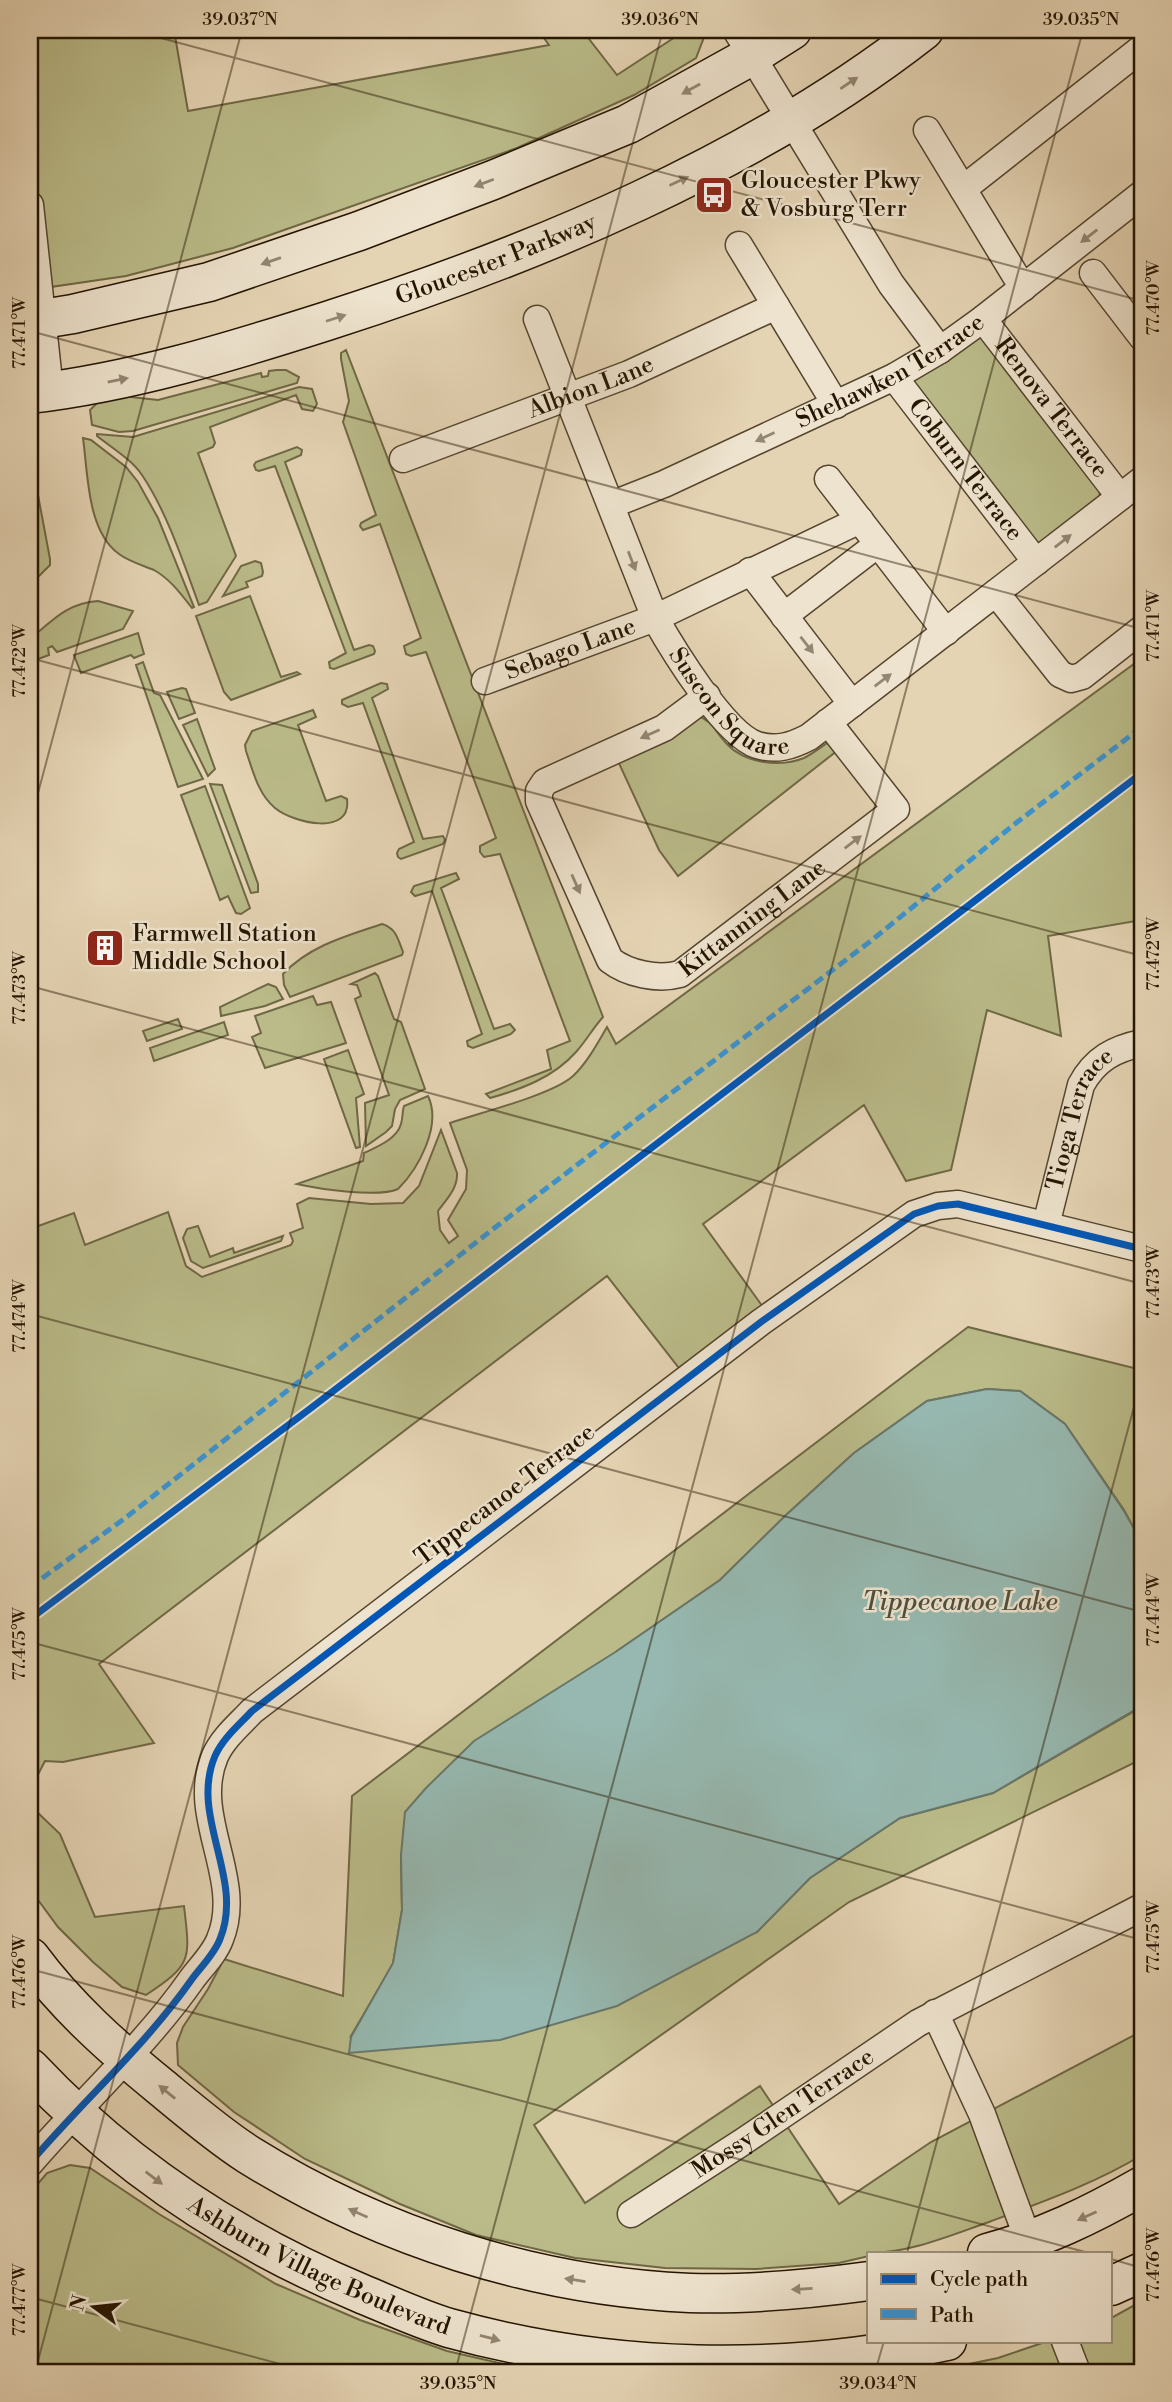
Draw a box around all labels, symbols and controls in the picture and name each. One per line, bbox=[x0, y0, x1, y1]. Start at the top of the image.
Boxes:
text: 39.037°N bbox=[202, 8, 278, 31]
text: 39.036°N bbox=[621, 8, 699, 31]
text: 39.035°N bbox=[1043, 8, 1120, 31]
one-way arrow bbox=[839, 77, 859, 90]
one-way arrow bbox=[681, 83, 701, 95]
place label: Gloucester Pkwy & Vosburg Terr bbox=[741, 166, 921, 224]
bus stop icon: Gloucester Pkwy & Vosburg Terr bbox=[693, 174, 735, 216]
one-way arrow bbox=[669, 175, 689, 187]
one-way arrow bbox=[474, 178, 495, 189]
street label: Gloucester Parkway bbox=[392, 207, 601, 312]
one-way arrow bbox=[1080, 229, 1098, 244]
one-way arrow bbox=[260, 256, 281, 267]
text: 77.470°W bbox=[1142, 260, 1165, 336]
text: 77.471°W bbox=[8, 296, 31, 369]
street label: Shehawken Terrace bbox=[791, 308, 991, 435]
one-way arrow bbox=[326, 312, 347, 323]
street label: Renova Terrace bbox=[988, 332, 1115, 484]
street label: Albion Lane bbox=[523, 350, 659, 426]
one-way arrow bbox=[107, 375, 129, 386]
street label: Coburn Terrace bbox=[901, 393, 1029, 547]
one-way arrow bbox=[755, 432, 776, 443]
one-way arrow bbox=[1053, 534, 1071, 549]
one-way arrow bbox=[627, 551, 638, 572]
text: 77.471°W bbox=[1142, 589, 1165, 662]
street label: Sebago Lane bbox=[501, 611, 640, 687]
text: 77.472°W bbox=[8, 623, 31, 698]
one-way arrow bbox=[799, 636, 813, 654]
street label: Suscon Square bbox=[662, 642, 792, 763]
one-way arrow bbox=[873, 673, 891, 688]
one-way arrow bbox=[640, 728, 660, 740]
one-way arrow bbox=[844, 835, 862, 849]
street label: Kittanning Lane bbox=[673, 853, 832, 984]
one-way arrow bbox=[571, 874, 582, 895]
text: 77.472°W bbox=[1142, 916, 1165, 991]
place label: Farmwell Station Middle School bbox=[132, 919, 317, 977]
building icon: Farmwell Station Middle School bbox=[84, 927, 126, 969]
text: 77.473°W bbox=[8, 951, 31, 1025]
street label: Tioga Terrace bbox=[1040, 1041, 1119, 1194]
text: 77.473°W bbox=[1142, 1245, 1165, 1319]
text: 77.474°W bbox=[8, 1279, 31, 1353]
street label: Tippecanoe Terrace bbox=[409, 1417, 601, 1573]
text: 77.474°W bbox=[1142, 1573, 1165, 1647]
water label: Tippecanoe Lake bbox=[862, 1586, 1058, 1618]
text: 77.475°W bbox=[8, 1607, 31, 1681]
text: 77.475°W bbox=[1142, 1900, 1165, 1974]
text: 77.476°W bbox=[8, 1934, 31, 2009]
street label: Mossy Glen Terrace bbox=[686, 2042, 880, 2186]
one-way arrow bbox=[158, 2085, 175, 2100]
one-way arrow bbox=[145, 2171, 163, 2185]
street label: Ashburn Village Boulevard bbox=[181, 2190, 454, 2343]
one-way arrow bbox=[348, 2207, 369, 2218]
one-way arrow bbox=[1076, 2211, 1097, 2222]
text: 77.476°W bbox=[1142, 2227, 1165, 2302]
legend bbox=[867, 2252, 1112, 2342]
text: 77.477°W bbox=[8, 2263, 31, 2336]
text: Cycle path bbox=[930, 2267, 1029, 2293]
north arrow bbox=[60, 2272, 130, 2342]
one-way arrow bbox=[564, 2274, 586, 2285]
one-way arrow bbox=[790, 2284, 812, 2295]
text: N bbox=[65, 2292, 92, 2313]
text: Path bbox=[930, 2303, 975, 2329]
one-way arrow bbox=[480, 2334, 501, 2344]
text: 39.035°N bbox=[420, 2372, 497, 2395]
text: 39.034°N bbox=[839, 2372, 917, 2395]

